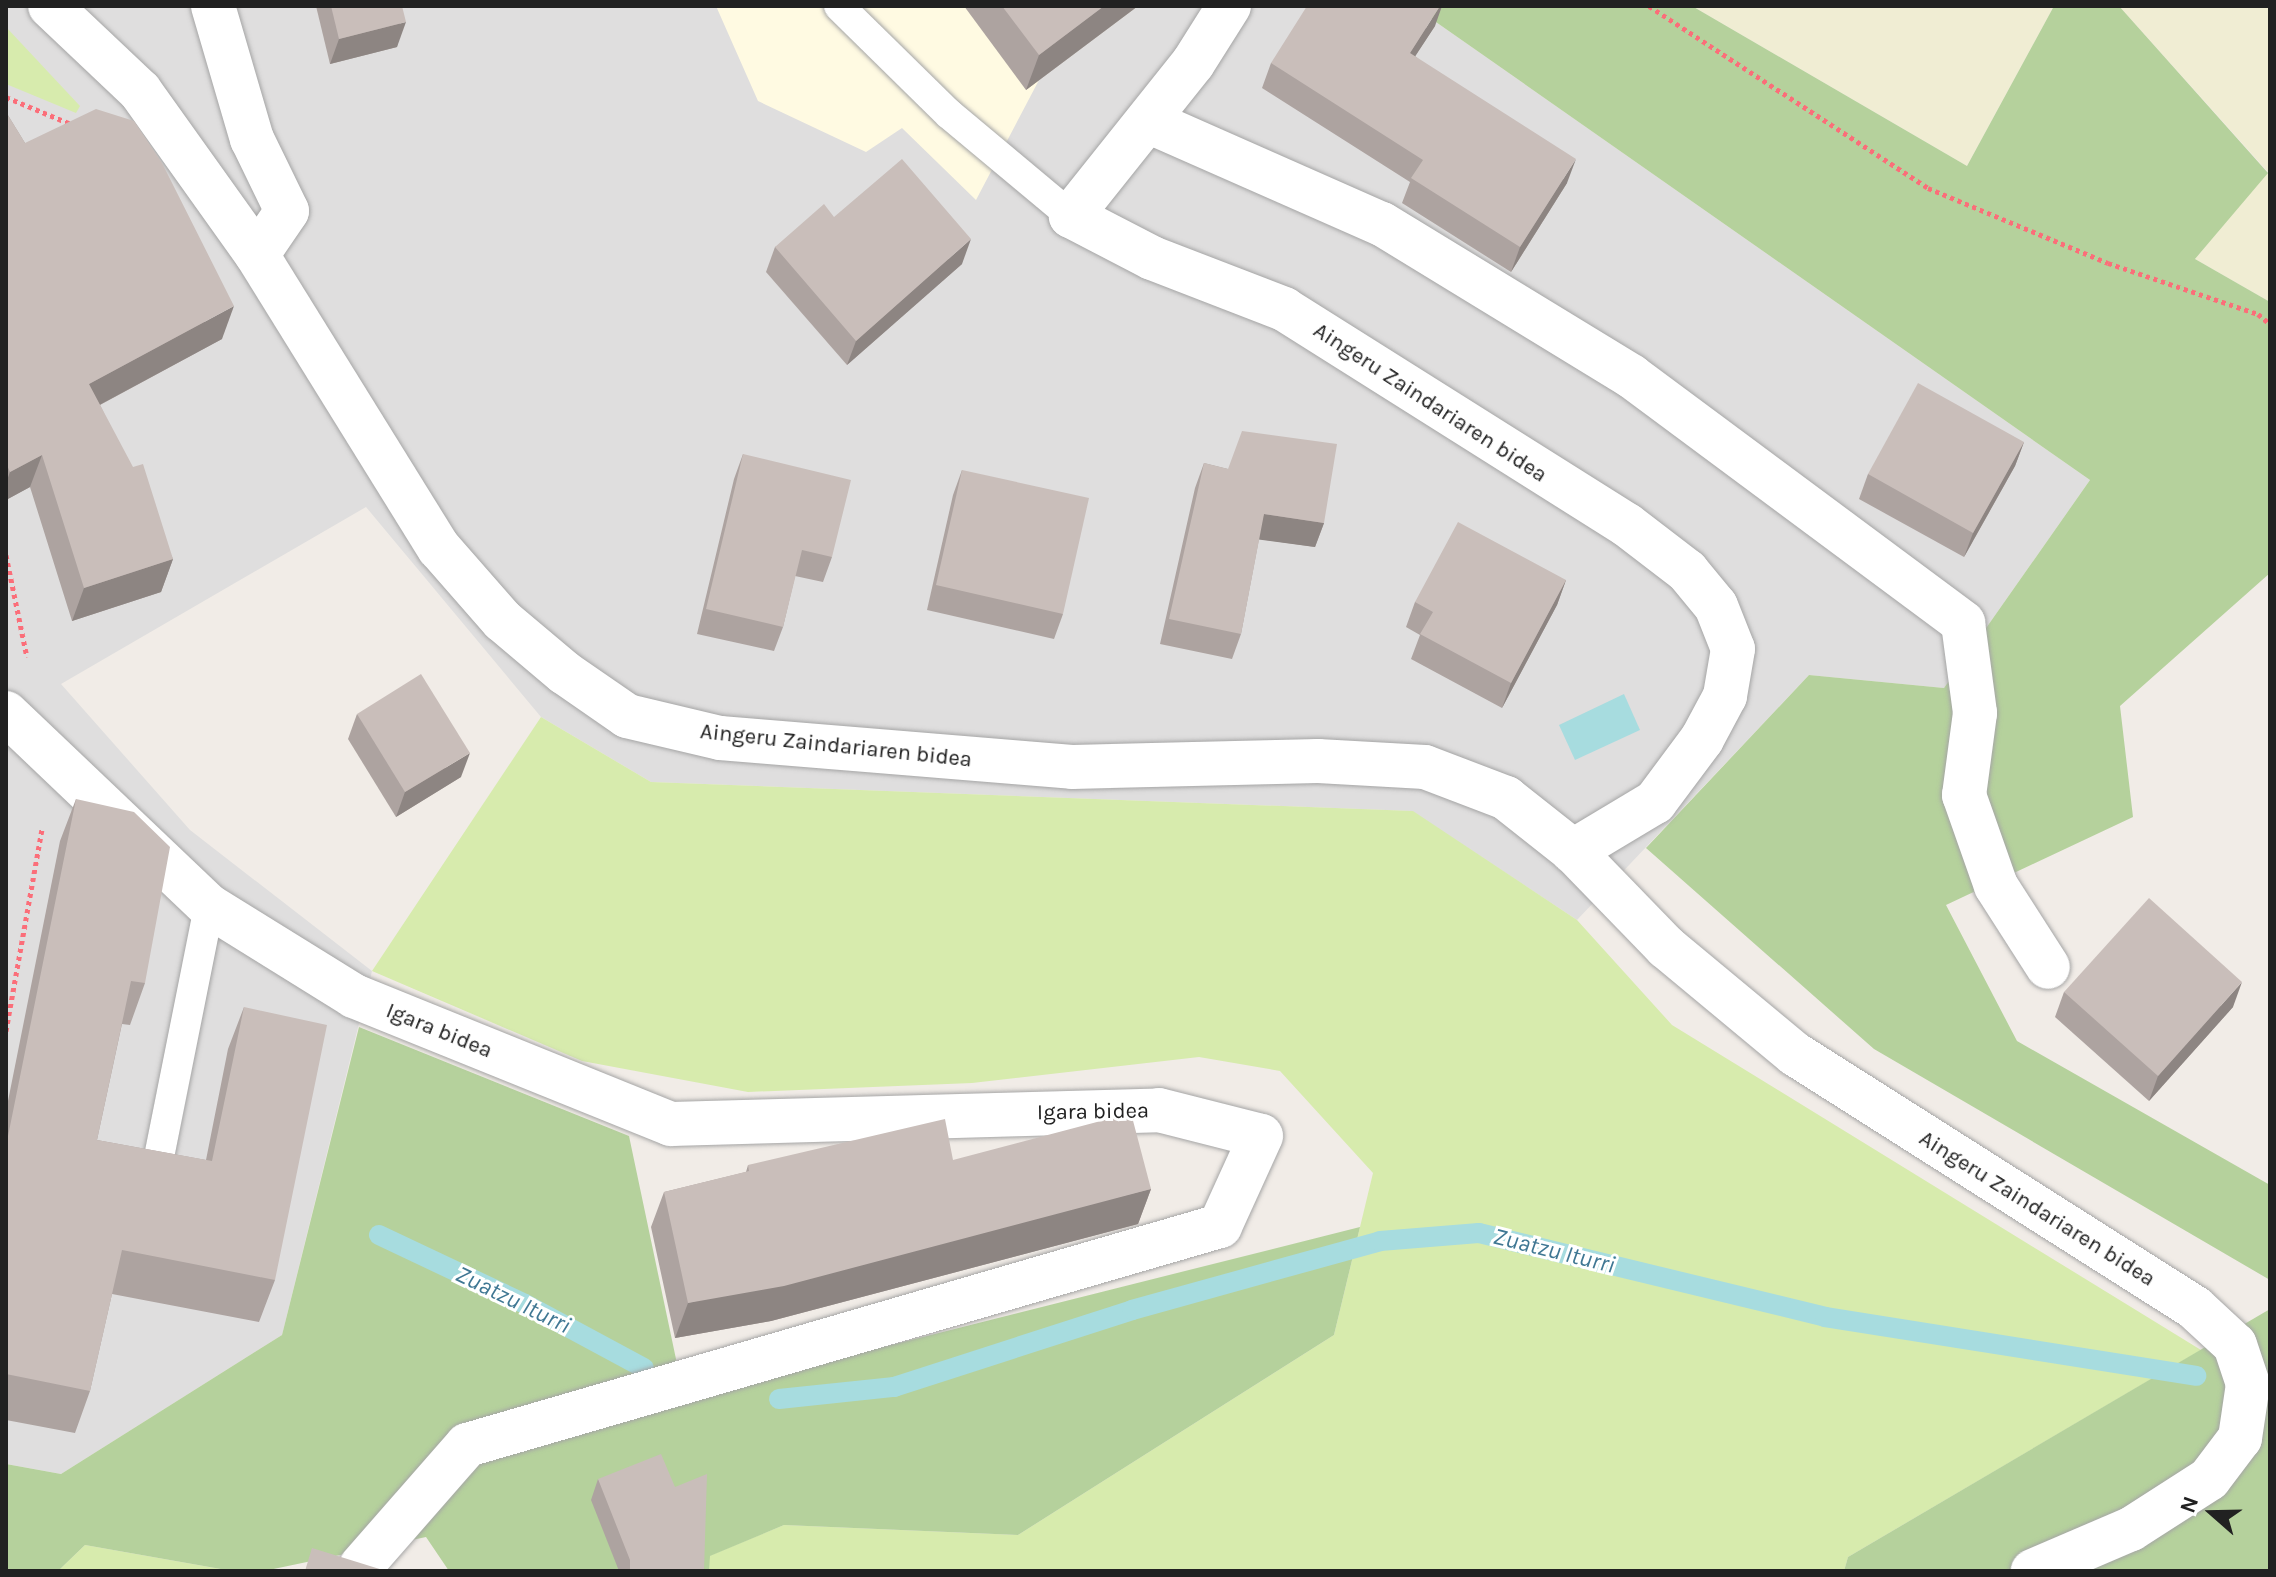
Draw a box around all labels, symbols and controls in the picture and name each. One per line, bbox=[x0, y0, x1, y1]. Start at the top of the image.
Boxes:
street label: Aingeru Zaindariaren bidea bbox=[1308, 318, 1552, 488]
street label: Aingeru Zaindariaren bidea bbox=[699, 719, 973, 773]
street label: Igara bidea bbox=[382, 998, 496, 1064]
street label: Igara bidea bbox=[1037, 1098, 1149, 1126]
street label: Aingeru Zaindariaren bidea bbox=[1914, 1125, 2160, 1293]
water label: Zuatzu Iturri bbox=[1490, 1222, 1618, 1280]
water label: Zuatzu Iturri bbox=[451, 1260, 575, 1340]
north arrow bbox=[2172, 1473, 2252, 1553]
text: N bbox=[2175, 1493, 2204, 1517]

